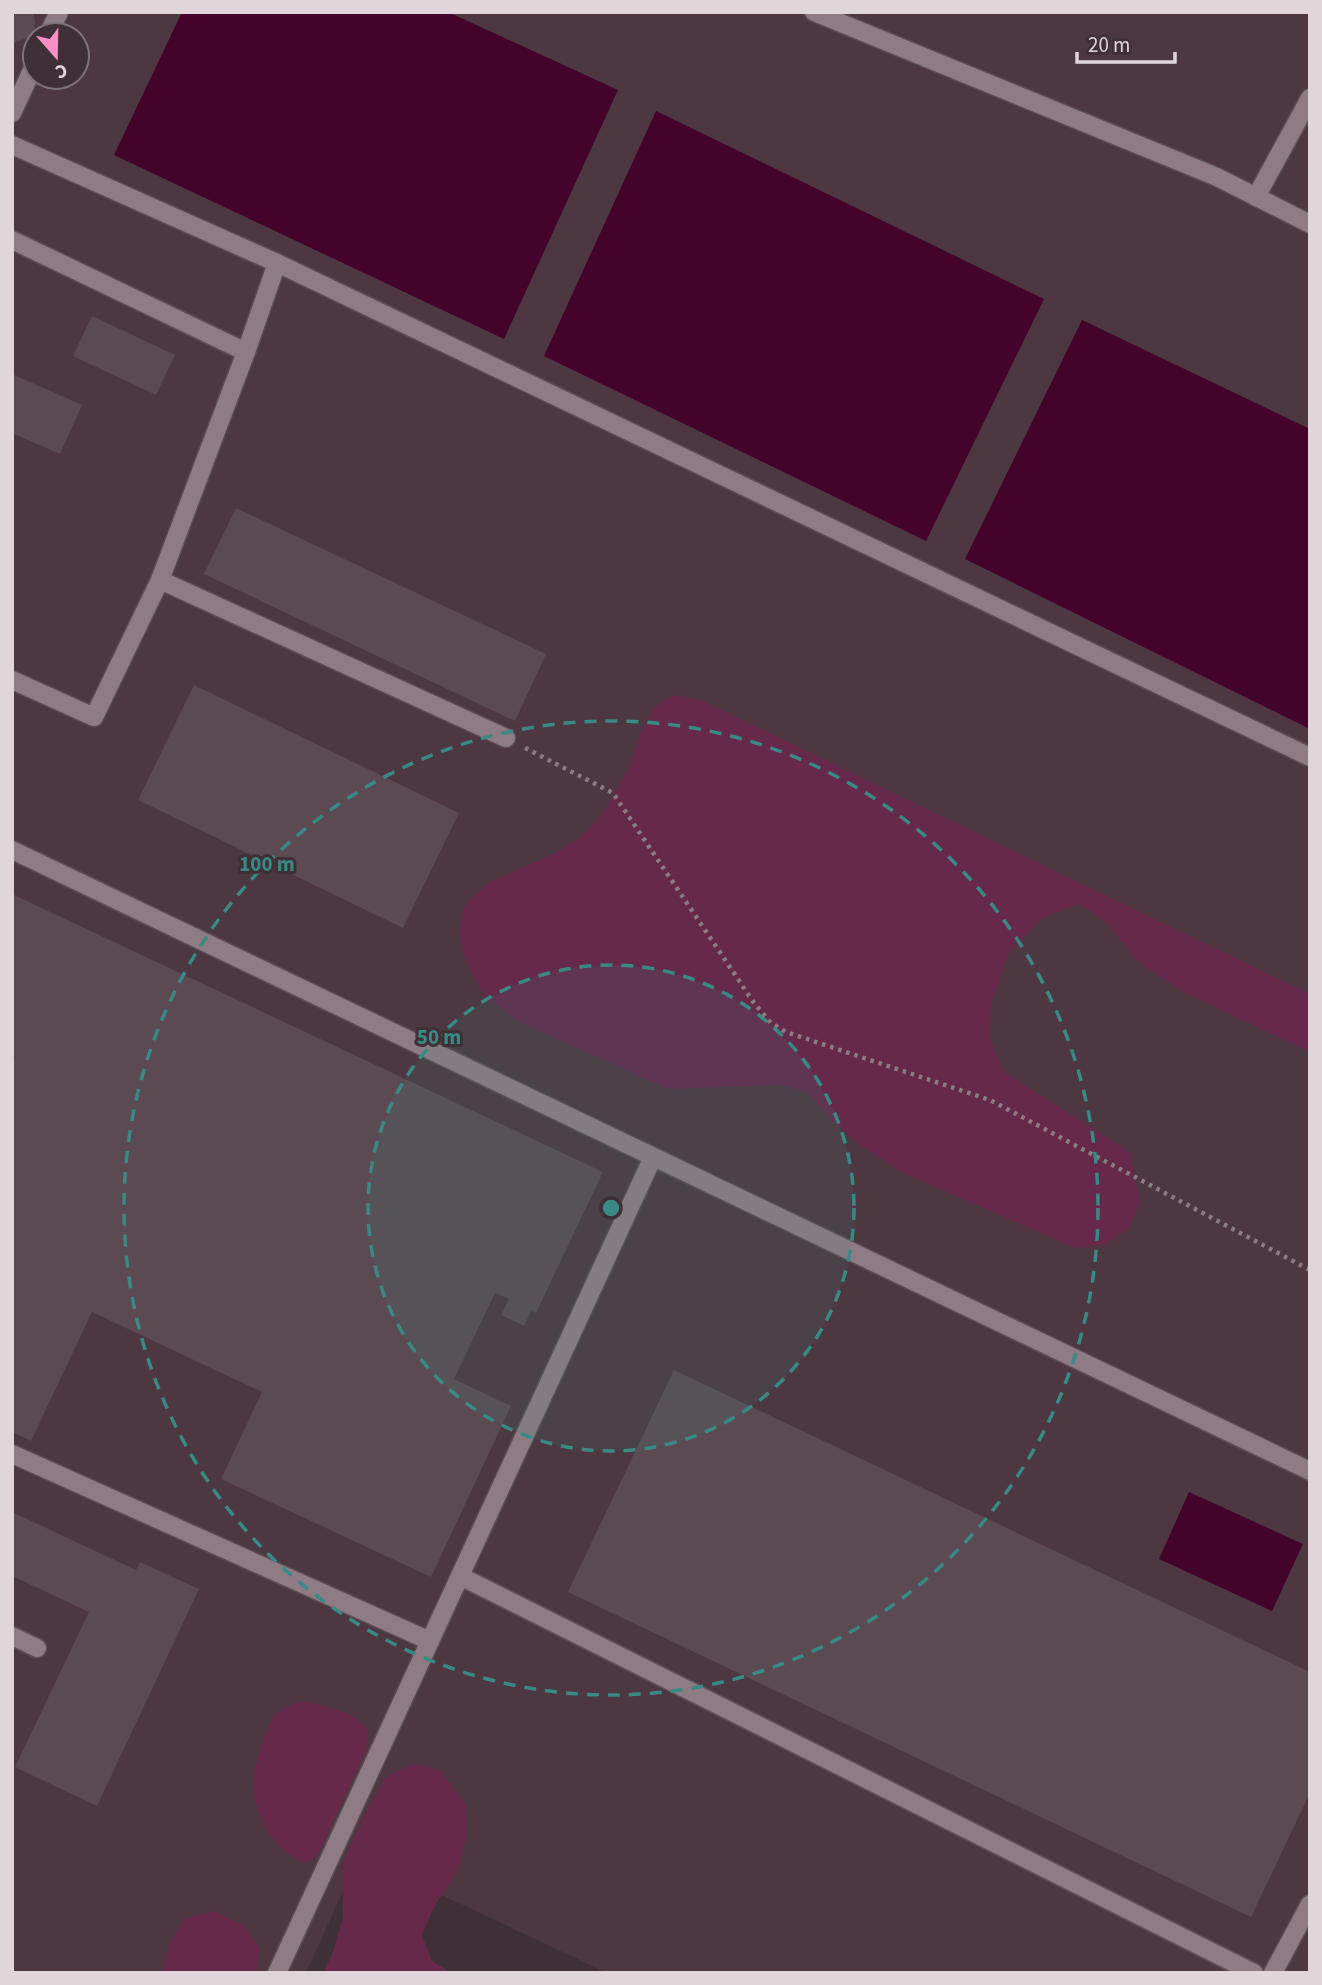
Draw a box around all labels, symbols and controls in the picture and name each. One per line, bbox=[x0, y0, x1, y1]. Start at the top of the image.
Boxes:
north arrow bbox=[21, 21, 91, 91]
scale bar bbox=[1077, 21, 1175, 65]
text: 20 m bbox=[1088, 30, 1130, 60]
text: С bbox=[51, 56, 71, 85]
text: 100 m bbox=[239, 849, 295, 879]
text: 50 m bbox=[417, 1022, 461, 1052]
centre of rings bbox=[599, 1196, 623, 1220]

